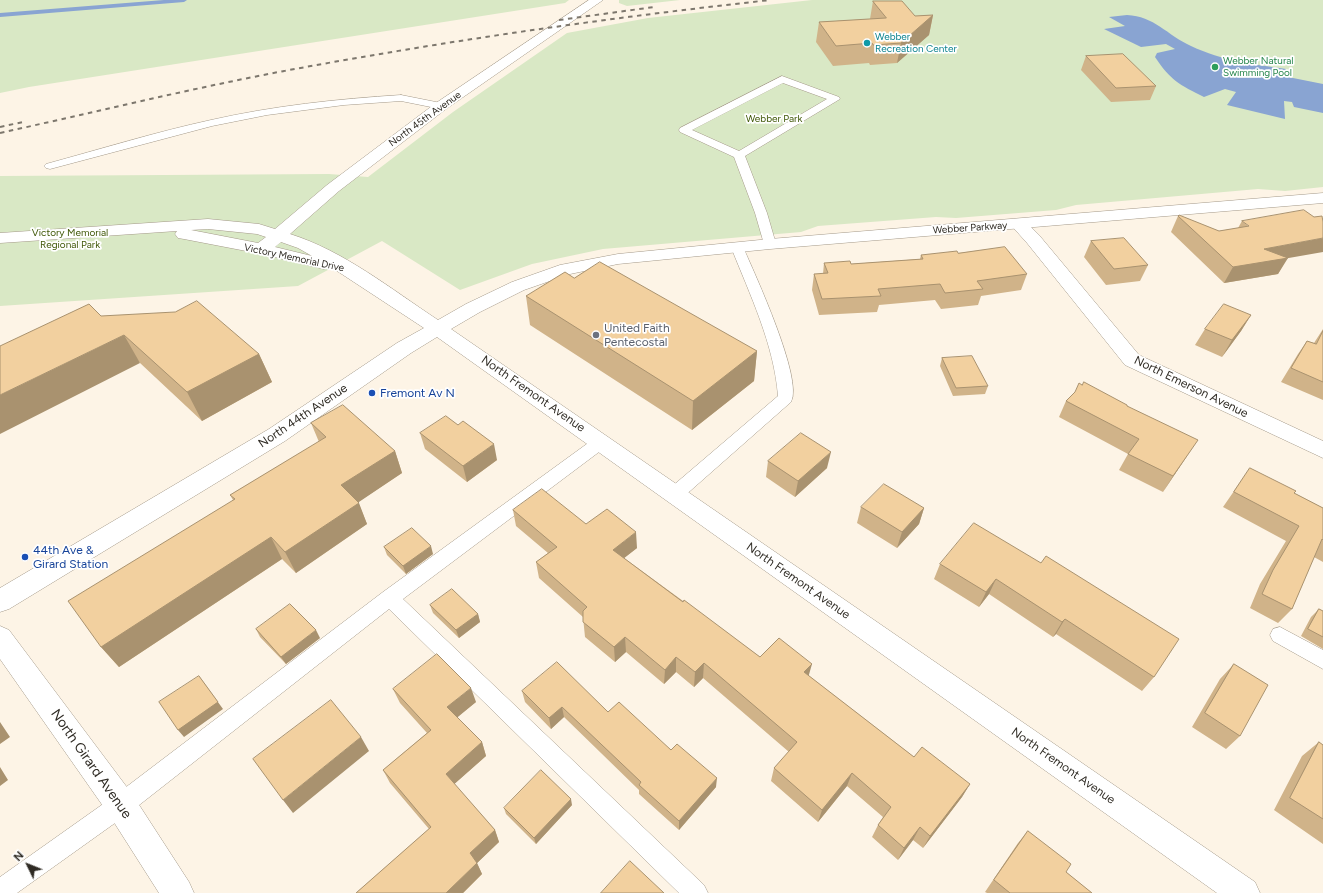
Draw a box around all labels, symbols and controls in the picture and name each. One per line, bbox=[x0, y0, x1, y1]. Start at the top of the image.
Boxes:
place label: Webber Recreation Center bbox=[875, 31, 957, 54]
marker: Webber Recreation Center bbox=[862, 38, 872, 48]
place label: Webber Natural Swimming Pool bbox=[1223, 55, 1294, 78]
marker: Webber Natural Swimming Pool bbox=[1210, 62, 1220, 72]
street label: North 45th Avenue bbox=[387, 89, 463, 149]
park label: Webber Park bbox=[746, 113, 802, 125]
street label: Webber Parkway bbox=[932, 219, 1008, 237]
park label: Victory Memorial Regional Park bbox=[32, 227, 108, 250]
street label: Victory Memorial Drive bbox=[243, 242, 345, 274]
place label: United Faith Pentecostal bbox=[604, 321, 670, 349]
marker: United Faith Pentecostal bbox=[591, 330, 601, 340]
street label: North Fremont Avenue bbox=[478, 353, 588, 435]
street label: North Emerson Avenue bbox=[1132, 353, 1250, 421]
street label: North 44th Avenue bbox=[256, 381, 350, 451]
place label: Fremont Av N bbox=[380, 386, 455, 400]
marker: Fremont Av N bbox=[367, 388, 377, 398]
street label: North Fremont Avenue bbox=[743, 540, 853, 622]
place label: 44th Ave & Girard Station bbox=[33, 543, 108, 571]
marker: 44th Ave & Girard Station bbox=[20, 552, 30, 562]
street label: North Girard Avenue bbox=[47, 706, 135, 822]
street label: North Fremont Avenue bbox=[1008, 725, 1118, 807]
north arrow bbox=[8, 845, 48, 885]
text: N bbox=[11, 849, 27, 864]

